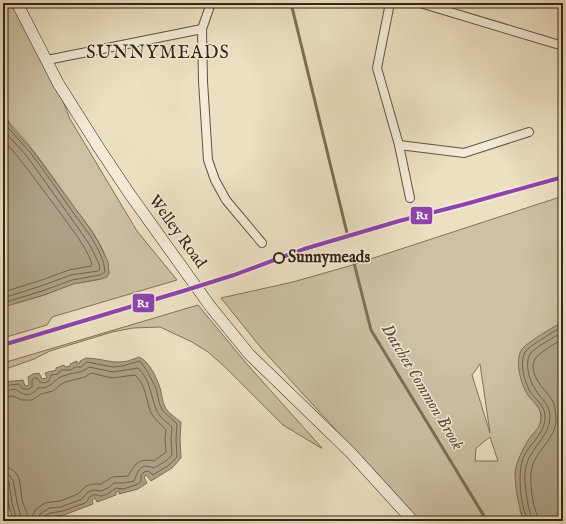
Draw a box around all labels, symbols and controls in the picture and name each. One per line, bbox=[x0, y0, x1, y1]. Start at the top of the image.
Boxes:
district label: SUNNYMEADS bbox=[86, 42, 230, 65]
street label: Welley Road bbox=[144, 192, 210, 273]
line badge: R1 bbox=[410, 206, 433, 225]
text: R1 bbox=[416, 209, 428, 223]
place label: Sunnymeads bbox=[288, 248, 370, 268]
marker: Sunnymeads bbox=[273, 252, 285, 264]
line badge: R1 bbox=[132, 293, 155, 313]
text: R1 bbox=[137, 297, 149, 311]
water label: Datchet Common Brook bbox=[376, 320, 468, 454]

